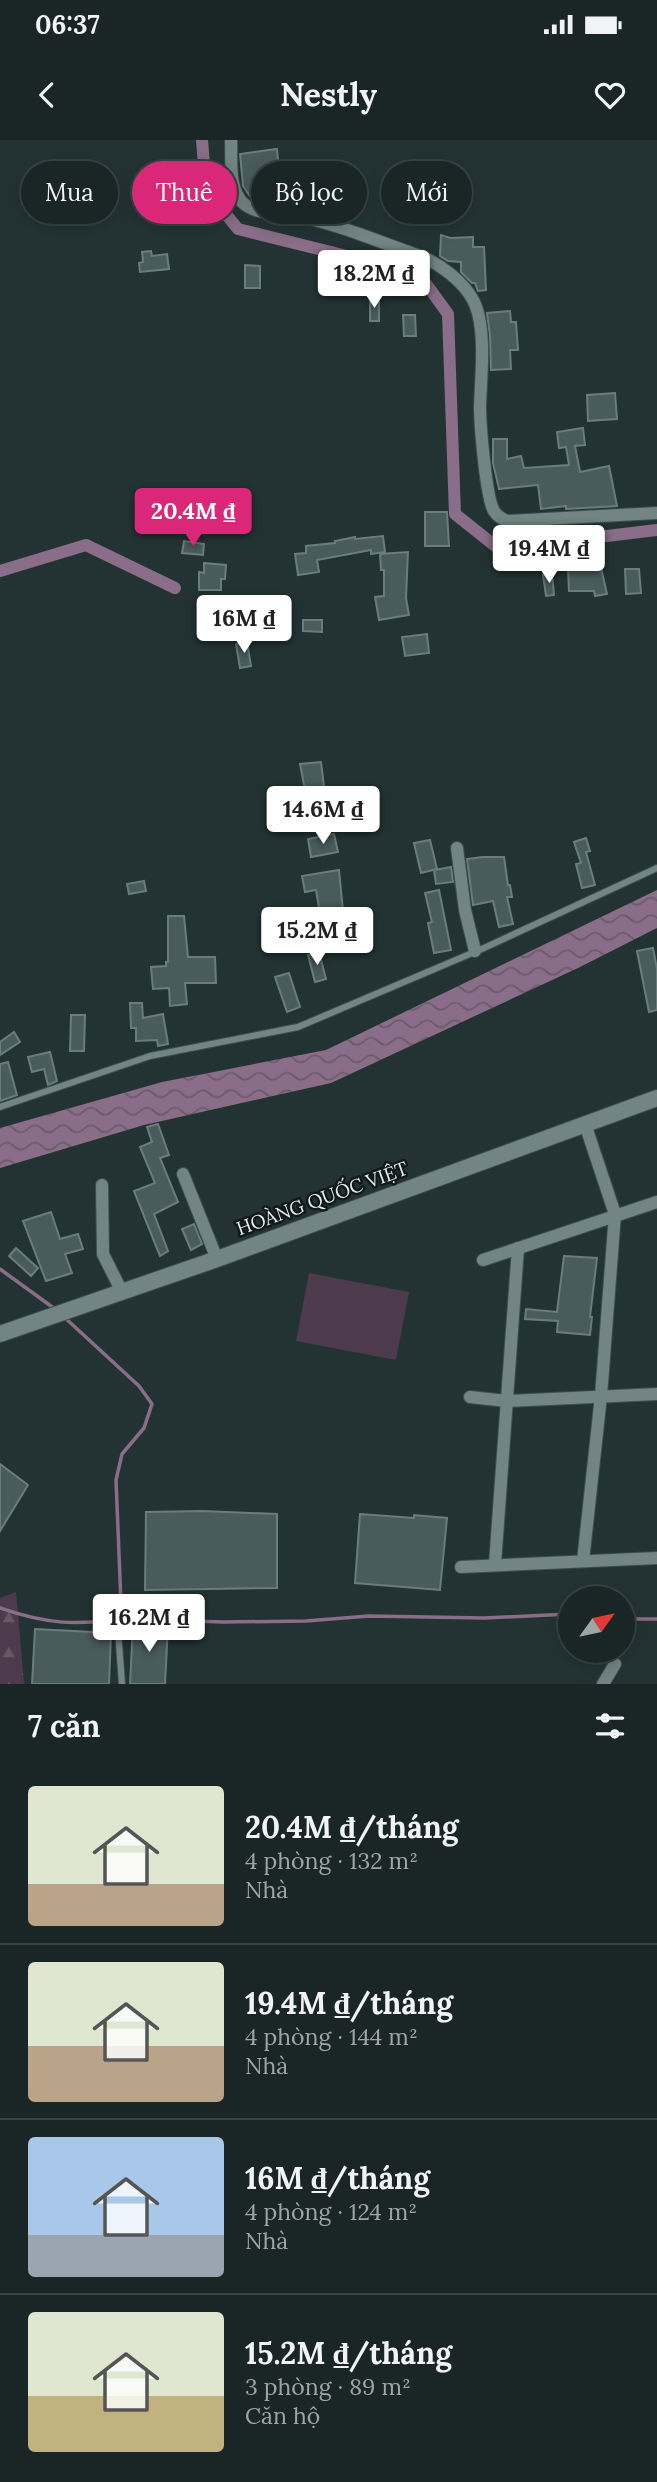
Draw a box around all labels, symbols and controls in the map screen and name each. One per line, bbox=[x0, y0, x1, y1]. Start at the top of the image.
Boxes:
text: 06:37 bbox=[35, 8, 100, 41]
text: Nestly bbox=[280, 74, 377, 115]
icon: back bbox=[28, 76, 66, 114]
icon: heart bbox=[591, 76, 629, 114]
chip: Mua bbox=[21, 161, 118, 224]
chip: Thuê bbox=[132, 161, 237, 224]
chip: Bộ lọc bbox=[251, 161, 367, 224]
chip: Mới bbox=[381, 161, 472, 224]
pin: 18.2M ₫ bbox=[309, 250, 439, 310]
text: 18.2M ₫ bbox=[334, 258, 414, 287]
pin: 20.4M ₫ bbox=[128, 488, 258, 548]
text: 20.4M ₫ bbox=[151, 496, 235, 525]
pin: 19.4M ₫ bbox=[484, 526, 614, 585]
text: 19.4M ₫ bbox=[509, 533, 589, 562]
pin: 16M ₫ bbox=[195, 596, 293, 655]
text: 16M ₫ bbox=[213, 603, 275, 632]
pin: 14.6M ₫ bbox=[258, 786, 388, 846]
text: 14.6M ₫ bbox=[283, 794, 363, 823]
pin: 15.2M ₫ bbox=[252, 908, 382, 967]
text: 15.2M ₫ bbox=[277, 915, 357, 944]
street label: HOÀNG QUỐC VIỆT bbox=[233, 1155, 411, 1240]
north arrow bbox=[558, 1586, 635, 1662]
map controls bbox=[558, 1586, 635, 1663]
pin: 16.2M ₫ bbox=[84, 1594, 214, 1654]
text: 16.2M ₫ bbox=[109, 1602, 189, 1631]
text: 7 căn bbox=[28, 1707, 100, 1745]
icon: filters bbox=[591, 1707, 629, 1745]
text: 20.4M ₫/tháng bbox=[245, 1808, 459, 1846]
icon: home bbox=[84, 1814, 168, 1898]
text: 4 phòng · 132 m² bbox=[245, 1846, 418, 1875]
text: Nhà bbox=[245, 1875, 288, 1904]
text: 19.4M ₫/tháng bbox=[245, 1984, 453, 2022]
icon: home bbox=[84, 1990, 168, 2074]
text: 4 phòng · 144 m² bbox=[245, 2022, 418, 2051]
text: Nhà bbox=[245, 2051, 288, 2080]
text: 16M ₫/tháng bbox=[245, 2159, 430, 2197]
icon: home bbox=[84, 2165, 168, 2249]
text: 4 phòng · 124 m² bbox=[245, 2197, 417, 2226]
text: Nhà bbox=[245, 2226, 288, 2255]
text: 15.2M ₫/tháng bbox=[245, 2334, 452, 2372]
icon: home bbox=[84, 2340, 168, 2424]
text: 3 phòng · 89 m² bbox=[245, 2372, 411, 2401]
text: Căn hộ bbox=[245, 2401, 320, 2430]

